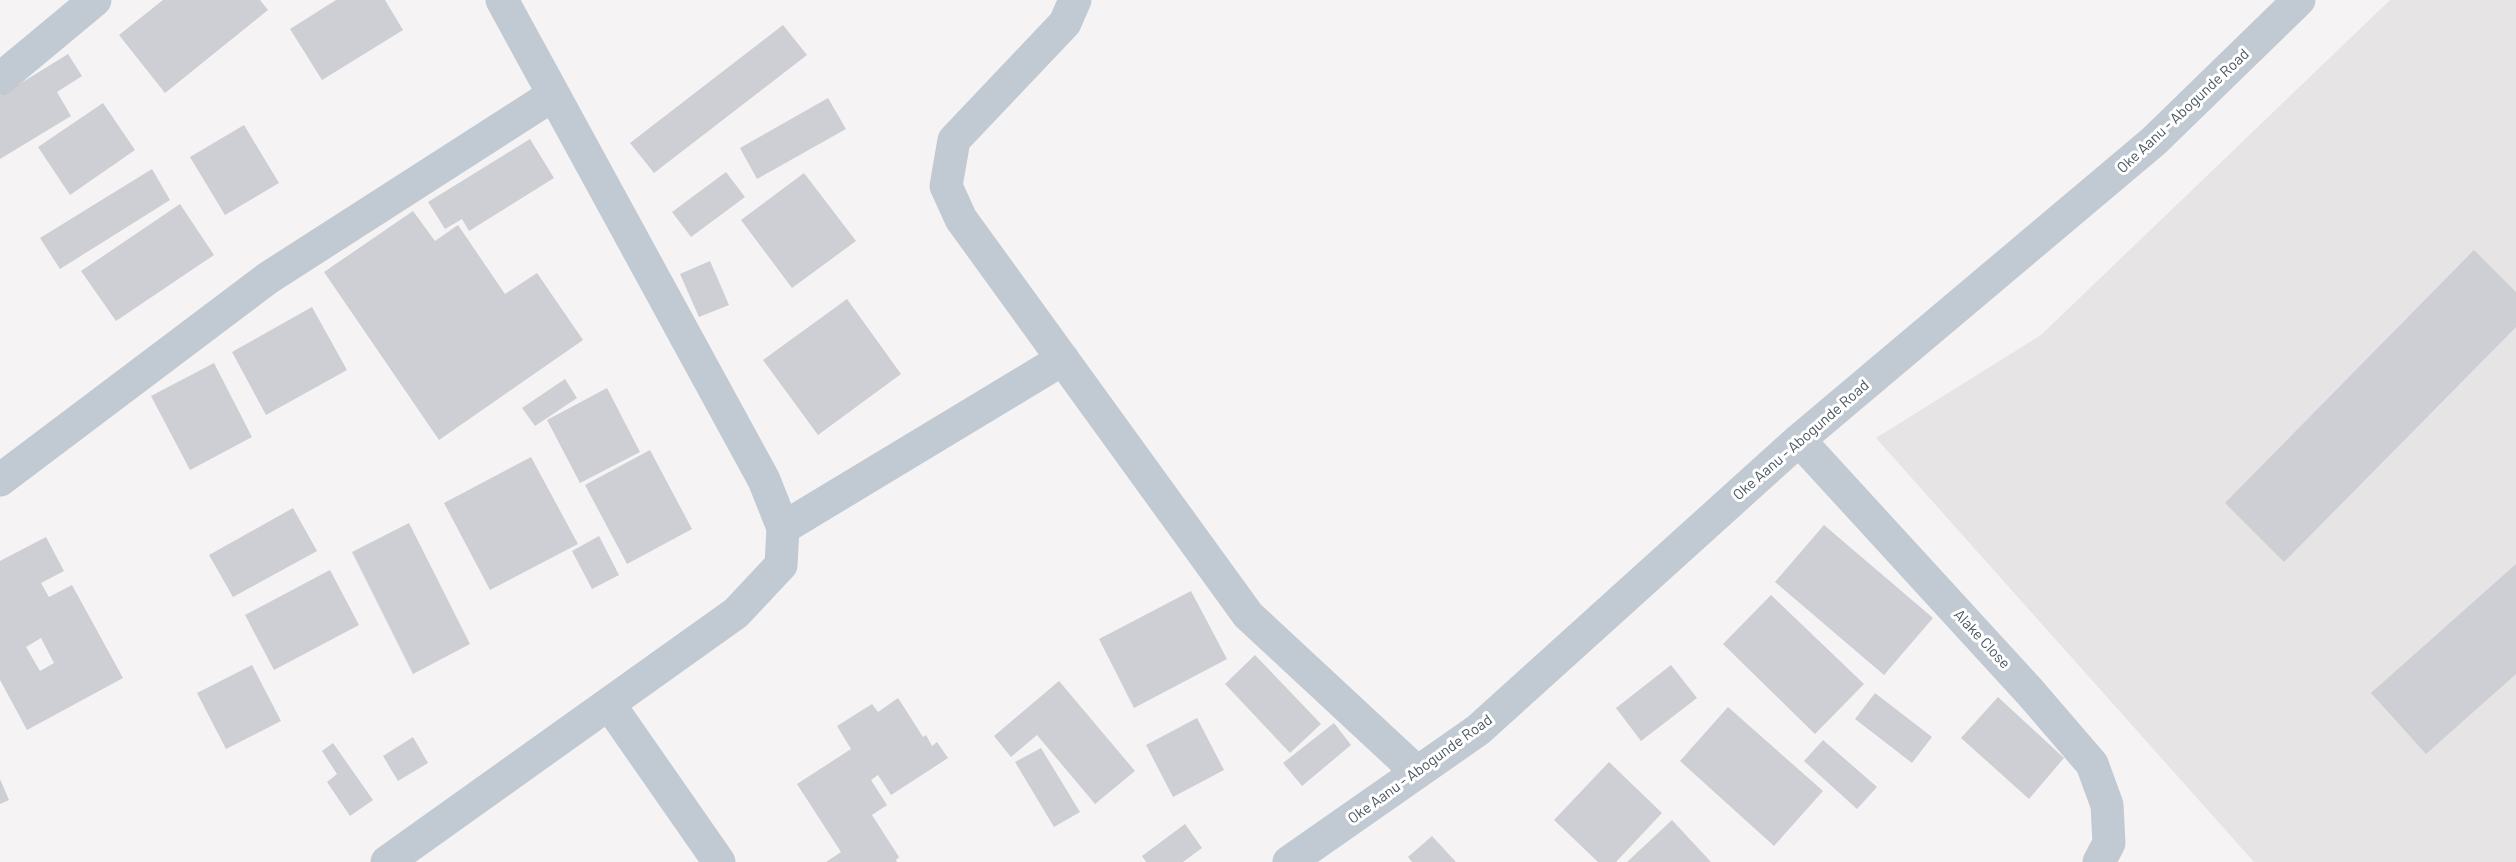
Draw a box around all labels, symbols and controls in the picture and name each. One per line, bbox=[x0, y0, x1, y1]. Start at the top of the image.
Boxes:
street label: Oke Aanu - Abogunde Road bbox=[2113, 45, 2253, 177]
street label: Oke Aanu - Abogunde Road bbox=[1729, 376, 1873, 504]
street label: Alake Close bbox=[1950, 606, 2014, 672]
street label: Oke Aanu - Abogunde Road bbox=[1344, 711, 1496, 827]

